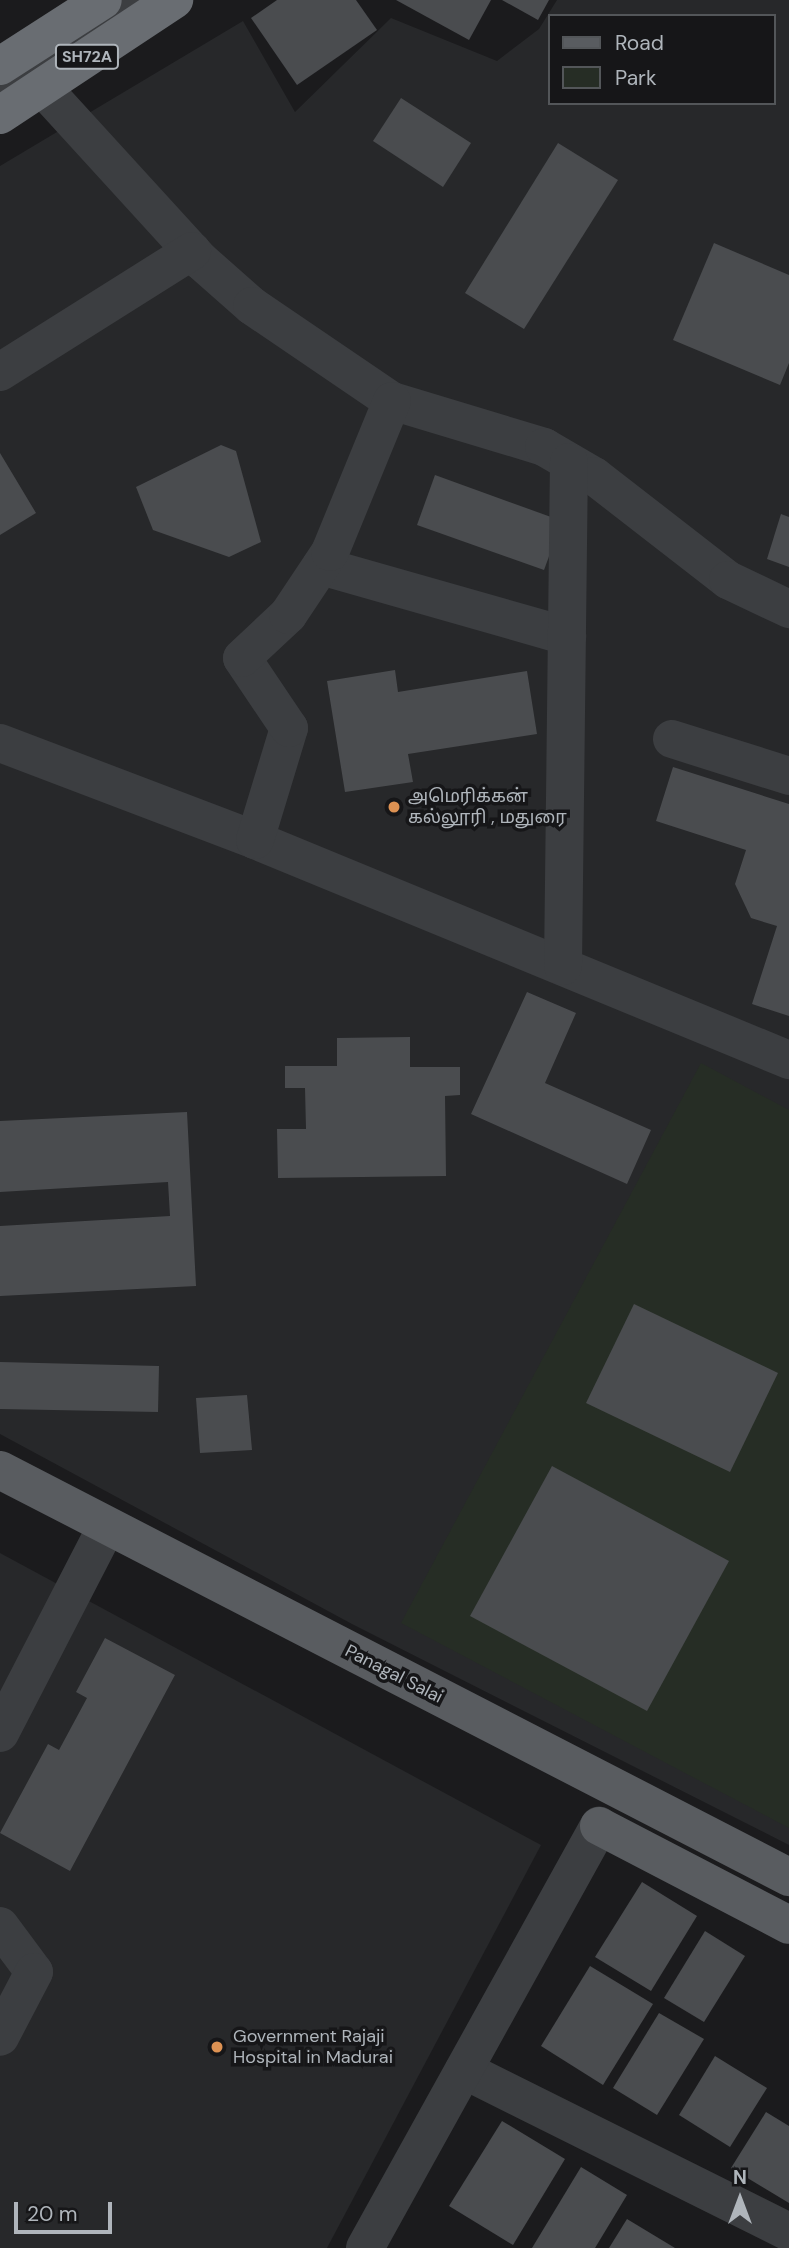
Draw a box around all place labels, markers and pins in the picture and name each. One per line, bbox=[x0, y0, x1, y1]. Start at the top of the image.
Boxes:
place label: அமெரிக்கன் கல்லூரி , மதுரை bbox=[408, 786, 567, 828]
marker: அமெரிக்கன் கல்லூரி , மதுரை bbox=[386, 799, 402, 815]
place label: Government Rajaji Hospital in Madurai bbox=[233, 2026, 393, 2068]
marker: Government Rajaji Hospital in Madurai bbox=[207, 2037, 227, 2057]

